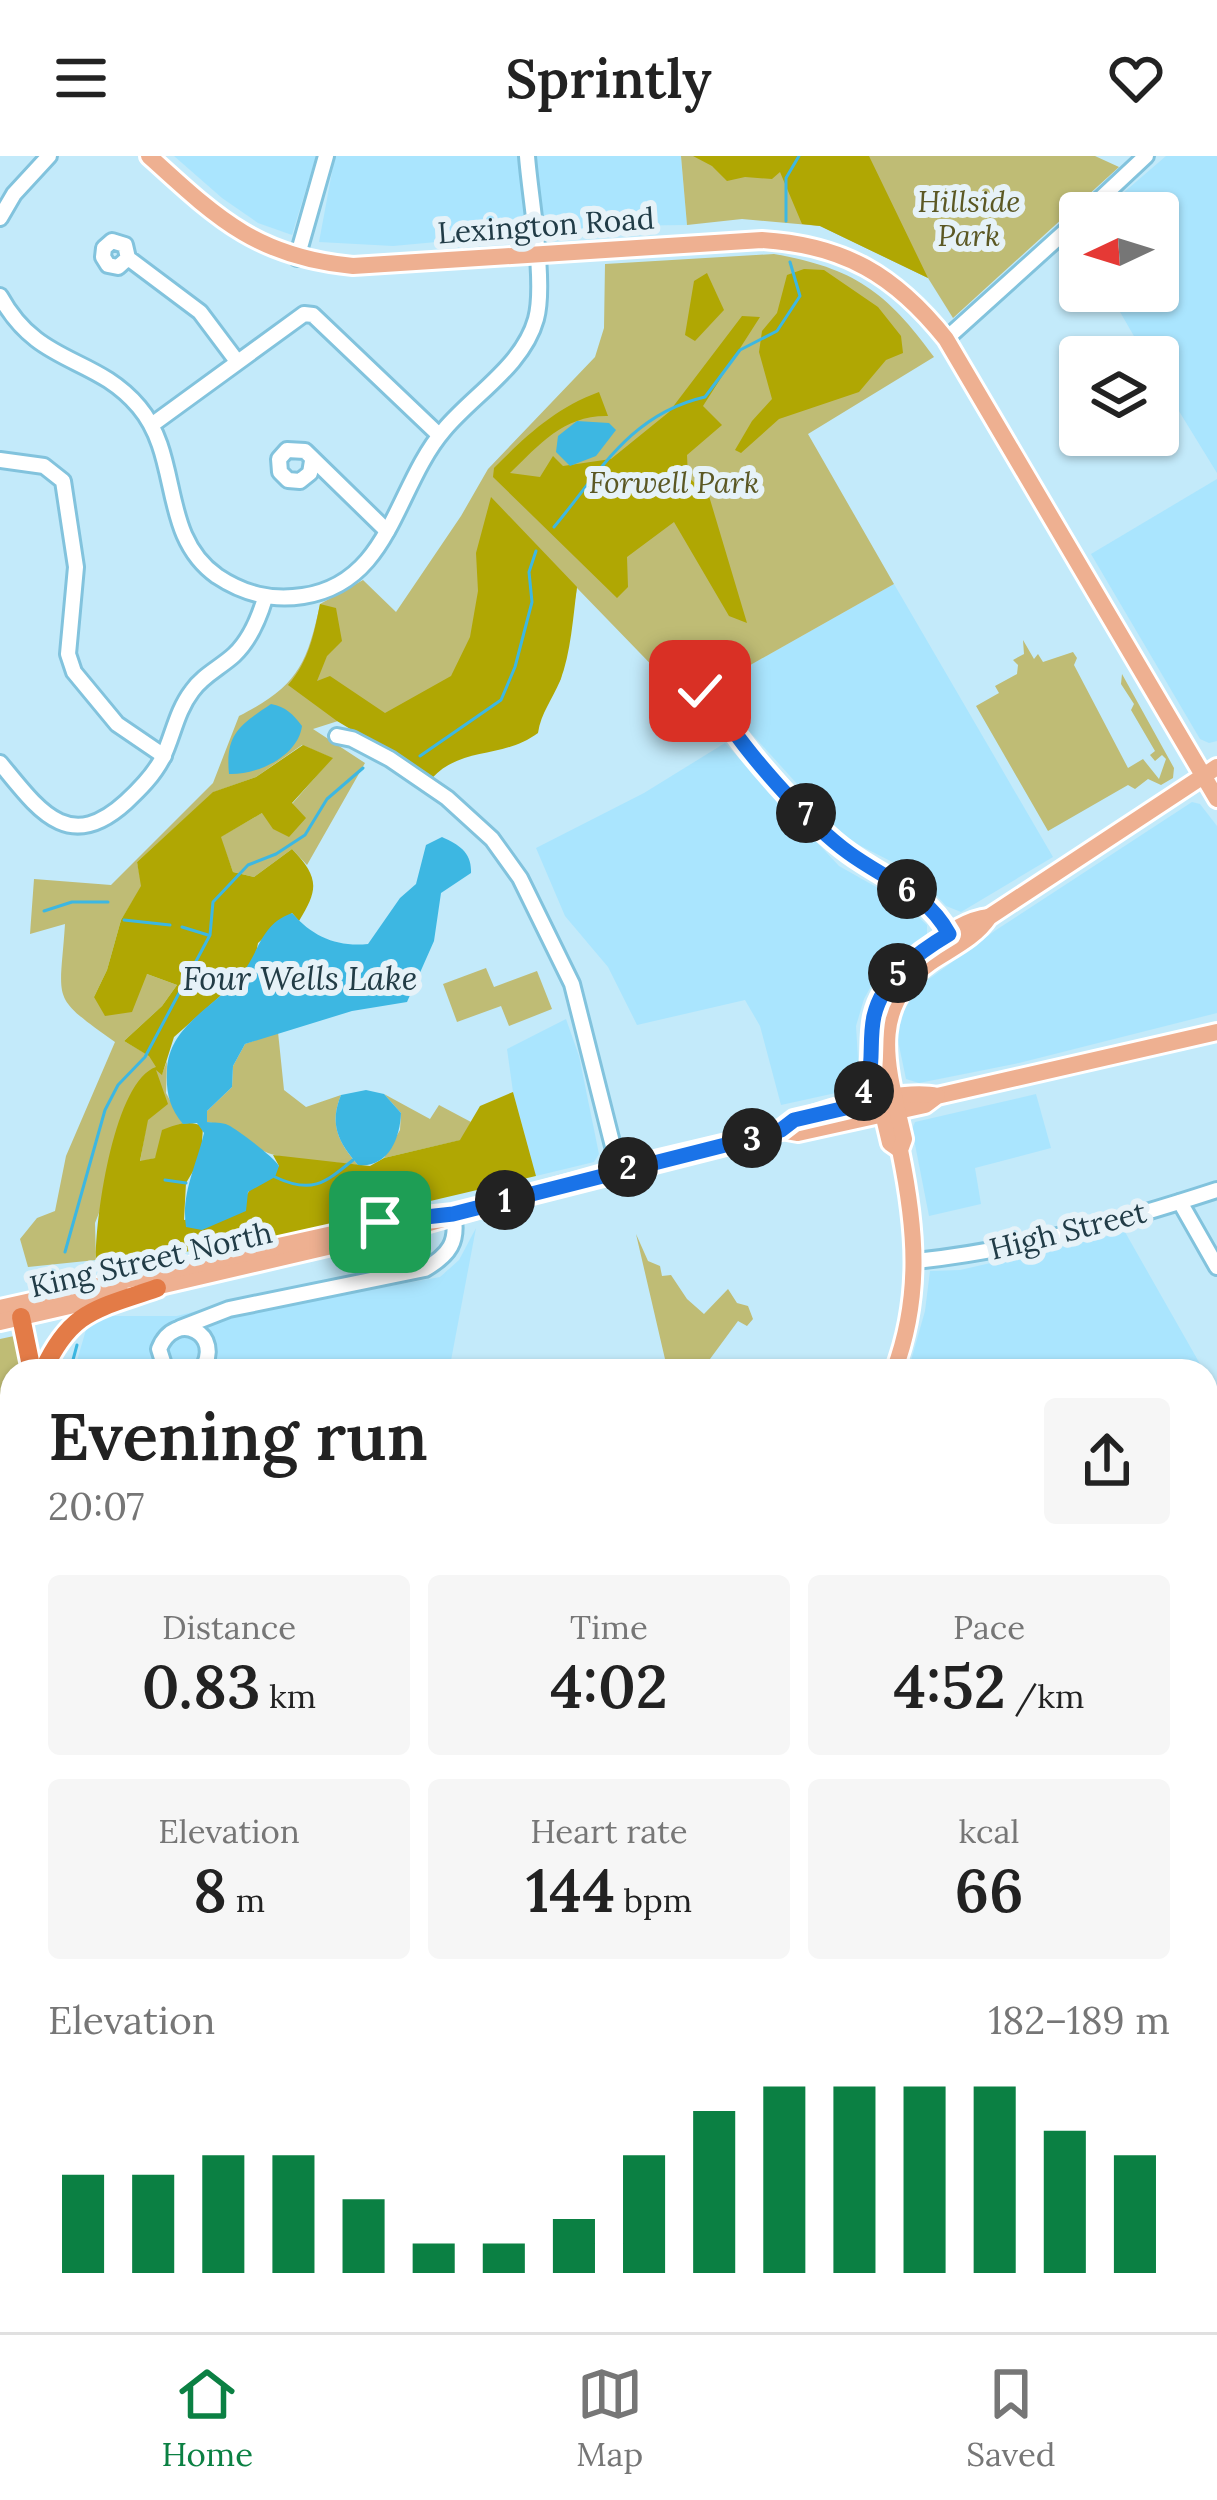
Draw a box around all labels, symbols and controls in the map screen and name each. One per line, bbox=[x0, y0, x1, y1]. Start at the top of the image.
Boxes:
text: Sprintly bbox=[505, 44, 712, 113]
icon: menu bbox=[48, 45, 114, 111]
icon: heart bbox=[1103, 45, 1169, 111]
park label: Hillside Park bbox=[917, 182, 1021, 254]
north arrow bbox=[1059, 192, 1179, 312]
map controls bbox=[1059, 192, 1179, 456]
street label: Lexington Road bbox=[436, 198, 656, 253]
button: layers bbox=[1059, 336, 1179, 456]
park label: Forwell Park bbox=[589, 463, 759, 501]
pin bbox=[649, 640, 751, 742]
icon: check bbox=[667, 658, 733, 724]
pin: 7 bbox=[776, 783, 836, 843]
text: 7 bbox=[798, 792, 814, 834]
pin: 6 bbox=[877, 859, 937, 919]
text: 6 bbox=[898, 868, 916, 910]
pin: 5 bbox=[868, 943, 928, 1003]
text: 5 bbox=[889, 952, 907, 994]
water label: Four Wells Lake bbox=[182, 957, 418, 999]
pin: 4 bbox=[834, 1061, 894, 1121]
text: 4 bbox=[855, 1070, 873, 1112]
pin: 3 bbox=[722, 1108, 782, 1168]
text: 3 bbox=[743, 1117, 761, 1159]
pin: 2 bbox=[598, 1137, 658, 1197]
text: 2 bbox=[619, 1146, 637, 1188]
pin: 1 bbox=[475, 1170, 535, 1230]
pin bbox=[329, 1171, 431, 1273]
text: 1 bbox=[498, 1179, 512, 1221]
icon: arrive bbox=[347, 1189, 413, 1255]
street label: High Street bbox=[986, 1192, 1151, 1269]
street label: King Street North bbox=[26, 1213, 276, 1306]
text: Evening run bbox=[48, 1394, 428, 1478]
button: share bbox=[1044, 1398, 1170, 1524]
text: 20:07 bbox=[48, 1481, 144, 1531]
text: Distance bbox=[162, 1606, 296, 1648]
text: Time bbox=[570, 1606, 648, 1648]
text: Pace bbox=[953, 1606, 1025, 1648]
text: 0.83 bbox=[142, 1648, 260, 1724]
text: 4:02 bbox=[550, 1648, 668, 1724]
text: 4:52 bbox=[894, 1648, 1006, 1724]
text: km bbox=[260, 1675, 316, 1717]
text: /km bbox=[1006, 1675, 1084, 1717]
text: Elevation bbox=[158, 1810, 300, 1852]
text: Heart rate bbox=[530, 1810, 688, 1852]
text: kcal bbox=[959, 1810, 1019, 1852]
text: 8 bbox=[193, 1852, 227, 1928]
text: 144 bbox=[526, 1852, 615, 1928]
text: 66 bbox=[954, 1852, 1024, 1928]
text: m bbox=[227, 1879, 265, 1921]
text: bpm bbox=[615, 1879, 692, 1921]
text: Elevation bbox=[48, 1995, 216, 2045]
text: 182–189 m bbox=[988, 1995, 1170, 2045]
tab: Home bbox=[161, 2361, 253, 2475]
tab: Map bbox=[576, 2361, 643, 2475]
tab: Saved bbox=[966, 2361, 1055, 2475]

